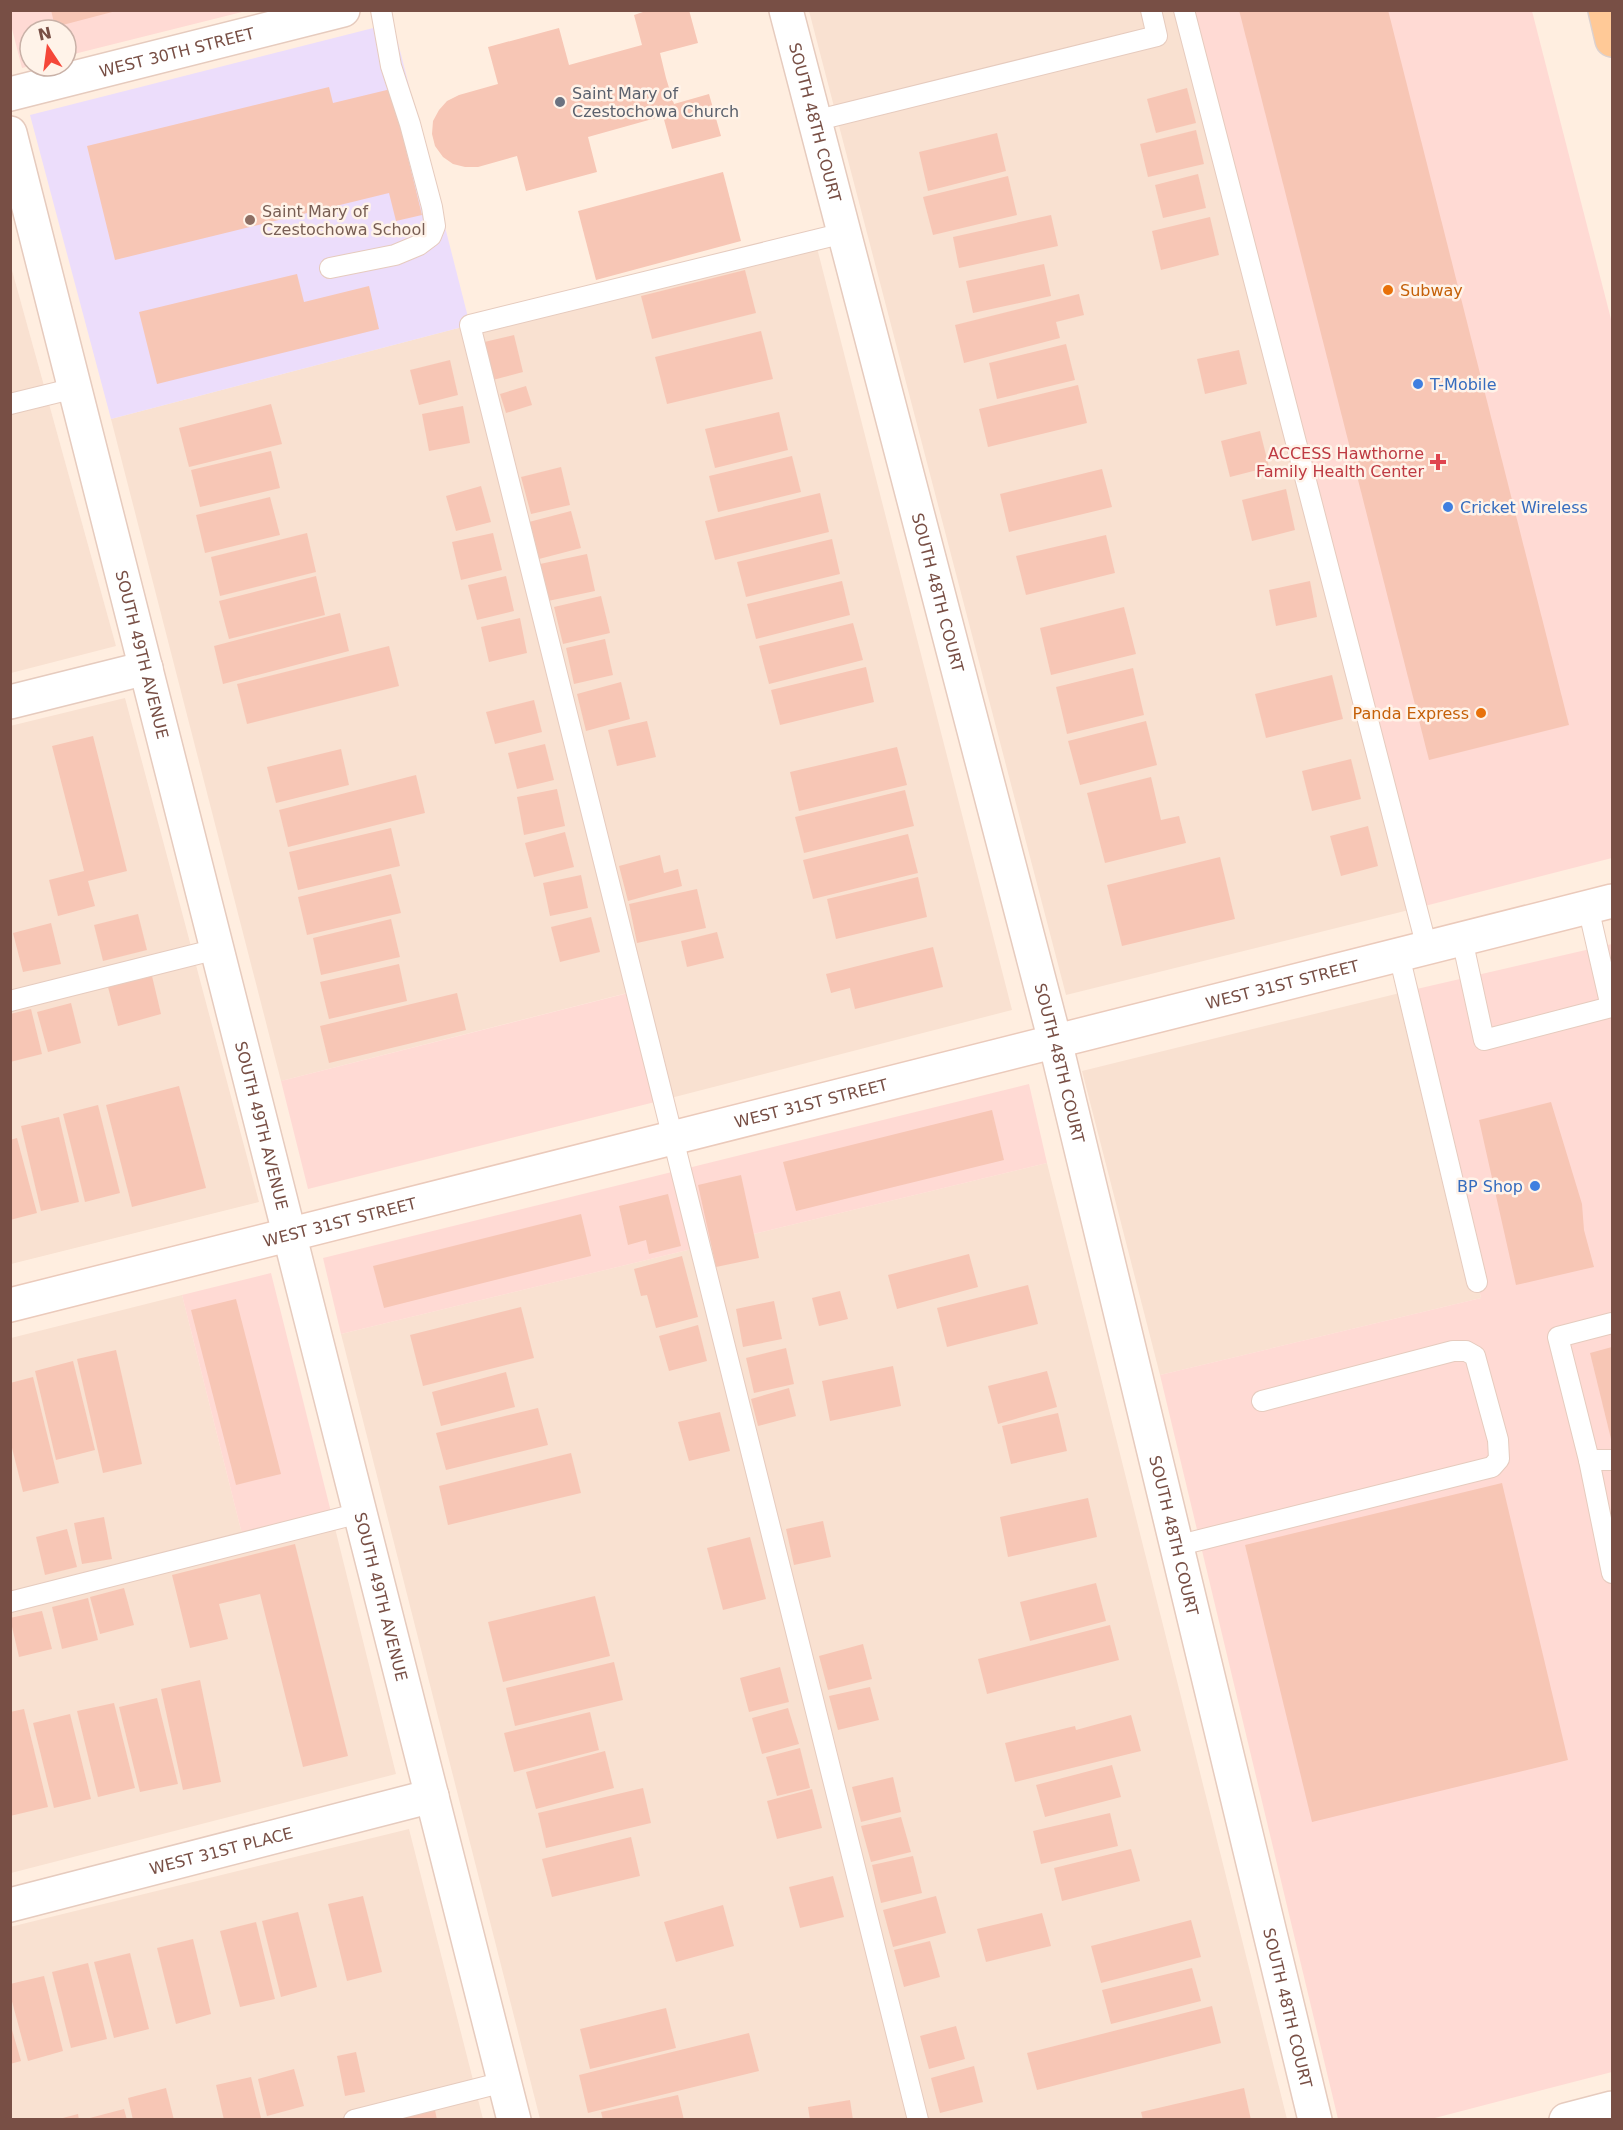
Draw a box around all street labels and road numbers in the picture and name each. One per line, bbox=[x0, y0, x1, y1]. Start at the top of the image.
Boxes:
street label: WEST 30TH STREET bbox=[97, 23, 257, 81]
street label: SOUTH 48TH COURT bbox=[785, 41, 845, 204]
street label: SOUTH 48TH COURT bbox=[908, 511, 968, 674]
street label: SOUTH 49TH AVENUE bbox=[112, 568, 173, 741]
street label: WEST 31ST STREET bbox=[1204, 956, 1361, 1013]
street label: SOUTH 48TH COURT bbox=[1031, 981, 1089, 1145]
street label: SOUTH 49TH AVENUE bbox=[231, 1039, 292, 1212]
street label: WEST 31ST STREET bbox=[732, 1075, 890, 1131]
street label: WEST 31ST STREET bbox=[261, 1193, 419, 1250]
street label: SOUTH 48TH COURT bbox=[1146, 1453, 1203, 1617]
street label: SOUTH 49TH AVENUE bbox=[351, 1510, 412, 1683]
street label: WEST 31ST PLACE bbox=[147, 1823, 295, 1878]
street label: SOUTH 48TH COURT bbox=[1260, 1926, 1316, 2090]

